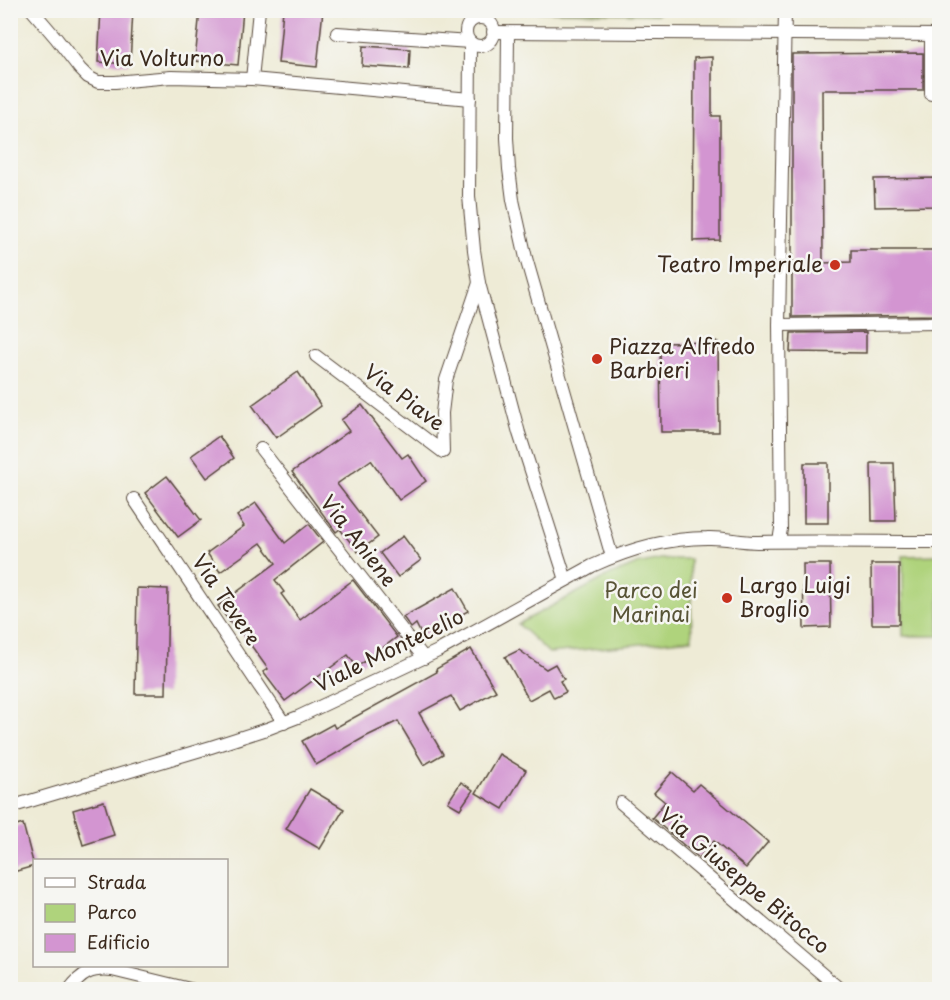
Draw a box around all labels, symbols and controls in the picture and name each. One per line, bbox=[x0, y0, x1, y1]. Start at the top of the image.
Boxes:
street label: Via Volturno bbox=[100, 41, 224, 73]
place label: Teatro Imperiale bbox=[657, 247, 823, 279]
marker: Teatro Imperiale bbox=[828, 258, 842, 272]
place label: Piazza Alfredo Barbieri bbox=[609, 329, 755, 385]
marker: Piazza Alfredo Barbieri bbox=[590, 352, 604, 366]
street label: Via Piave bbox=[358, 355, 453, 438]
street label: Via Aniene bbox=[314, 487, 406, 592]
street label: Via Tevere bbox=[185, 547, 270, 651]
place label: Largo Luigi Broglio bbox=[739, 568, 851, 624]
park label: Parco dei Marinai bbox=[604, 573, 698, 629]
marker: Largo Luigi Broglio bbox=[720, 591, 734, 605]
street label: Viale Montecelio bbox=[308, 599, 468, 699]
street label: Via Giuseppe Bitocco bbox=[653, 798, 838, 961]
legend bbox=[33, 859, 228, 967]
text: Strada bbox=[87, 868, 147, 895]
text: Parco bbox=[87, 898, 137, 925]
text: Edificio bbox=[87, 928, 150, 955]

